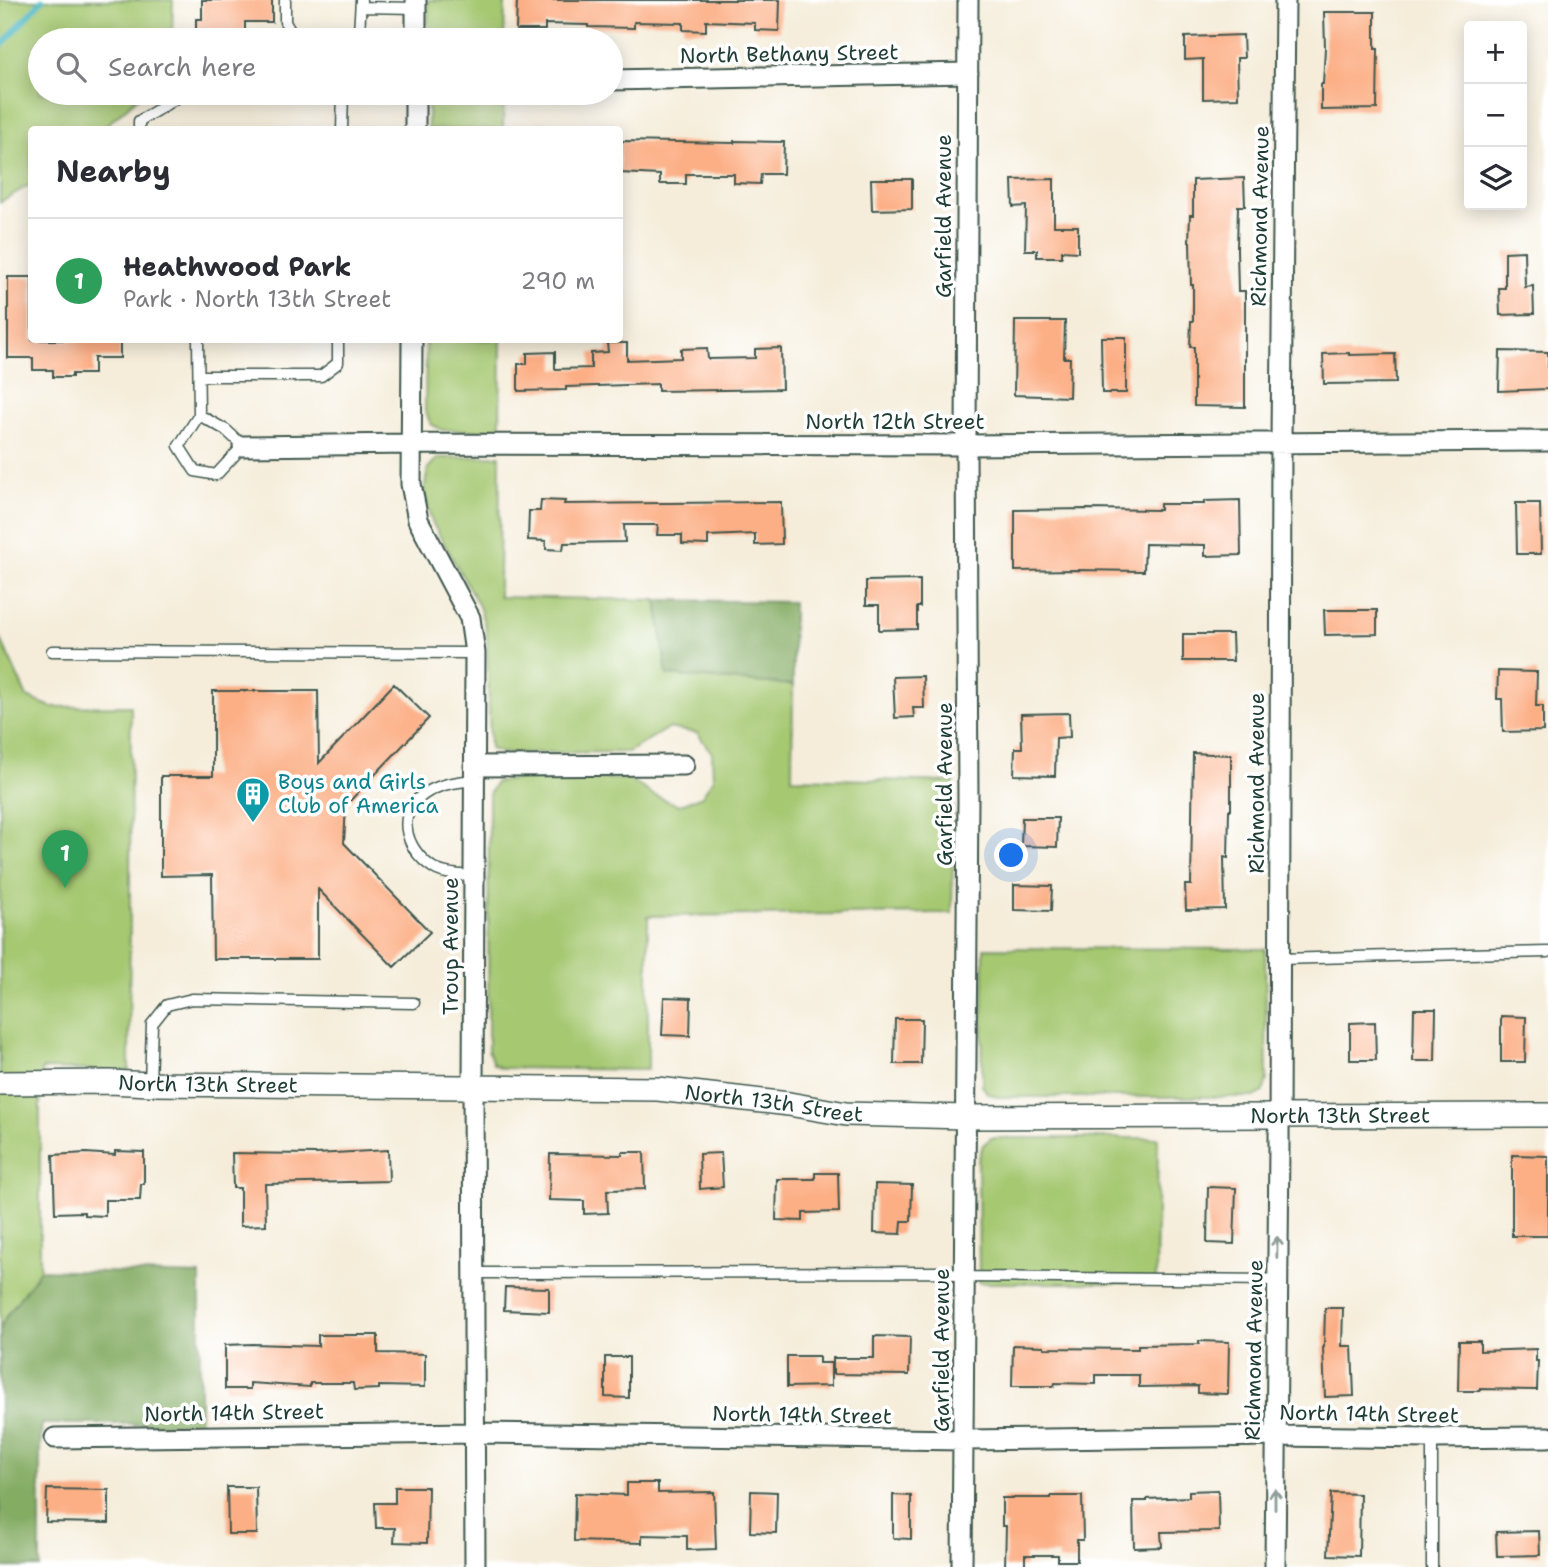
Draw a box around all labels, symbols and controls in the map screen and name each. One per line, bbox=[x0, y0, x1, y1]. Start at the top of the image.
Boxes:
map controls bbox=[1464, 21, 1527, 210]
button: + bbox=[1464, 21, 1527, 84]
search box bbox=[28, 28, 623, 105]
street label: North Bethany Street bbox=[679, 38, 899, 70]
icon: search bbox=[52, 48, 90, 86]
text: Search here bbox=[108, 49, 257, 84]
button: − bbox=[1464, 84, 1527, 147]
street label: Richmond Avenue bbox=[1244, 125, 1276, 307]
street label: Garfield Avenue bbox=[930, 134, 958, 298]
button: layers bbox=[1464, 147, 1527, 210]
text: Nearby bbox=[56, 151, 171, 192]
text: Heathwood Park bbox=[123, 249, 352, 284]
text: 1 bbox=[74, 266, 84, 296]
text: 290 m bbox=[521, 266, 595, 296]
text: Park · North 13th Street bbox=[123, 284, 391, 314]
street label: North 12th Street bbox=[805, 408, 985, 436]
street label: Richmond Avenue bbox=[1243, 692, 1271, 874]
street label: Garfield Avenue bbox=[931, 702, 959, 866]
place label: Boys and Girls Club of America bbox=[278, 768, 439, 820]
building icon: Boys and Girls Club of America bbox=[234, 775, 272, 824]
pin: 1 bbox=[42, 830, 88, 888]
your location bbox=[994, 838, 1028, 872]
street label: Troup Avenue bbox=[437, 877, 465, 1015]
street label: North 13th Street bbox=[117, 1068, 298, 1099]
street label: North 13th Street bbox=[683, 1078, 863, 1128]
street label: North 13th Street bbox=[1250, 1101, 1430, 1130]
one-way arrow bbox=[1271, 1236, 1284, 1259]
street label: Richmond Avenue bbox=[1238, 1259, 1270, 1441]
street label: Garfield Avenue bbox=[928, 1268, 956, 1432]
street label: North 14th Street bbox=[144, 1397, 324, 1429]
street label: North 14th Street bbox=[1279, 1398, 1459, 1430]
street label: North 14th Street bbox=[712, 1399, 892, 1431]
one-way arrow bbox=[1268, 1488, 1282, 1511]

